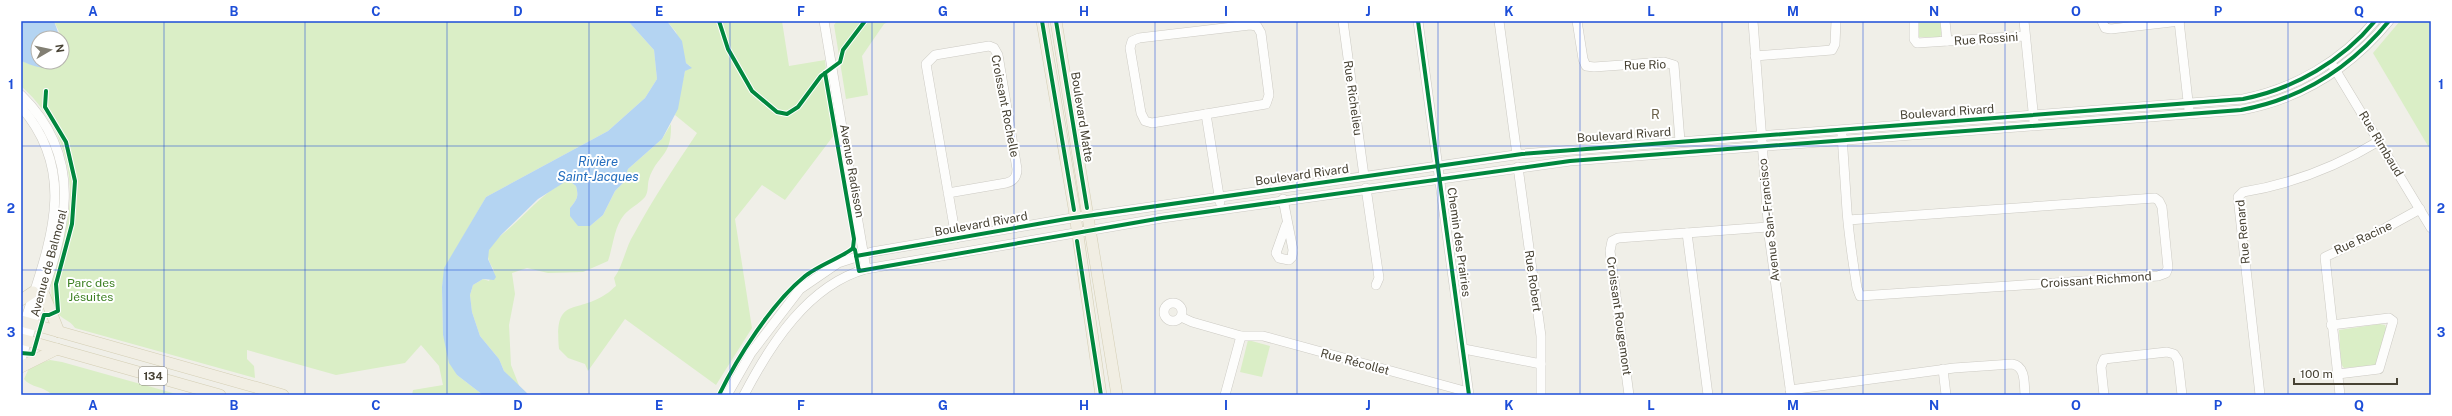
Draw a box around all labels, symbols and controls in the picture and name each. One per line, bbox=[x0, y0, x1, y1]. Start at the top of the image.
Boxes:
text: A bbox=[88, 4, 98, 19]
text: B bbox=[230, 4, 239, 19]
text: C bbox=[371, 4, 381, 19]
text: D bbox=[513, 4, 523, 19]
text: E bbox=[655, 4, 663, 19]
text: F bbox=[797, 4, 805, 19]
text: G bbox=[938, 4, 948, 19]
text: H bbox=[1079, 4, 1089, 19]
text: I bbox=[1224, 4, 1228, 19]
text: J bbox=[1365, 4, 1371, 19]
text: K bbox=[1504, 4, 1514, 19]
text: L bbox=[1647, 4, 1655, 19]
text: M bbox=[1787, 4, 1799, 19]
text: N bbox=[1929, 4, 1939, 19]
text: O bbox=[2071, 4, 2081, 19]
text: P bbox=[2214, 4, 2223, 19]
text: Q bbox=[2354, 4, 2364, 19]
north arrow bbox=[30, 30, 70, 70]
street label: Rue Rossini bbox=[1953, 30, 2019, 48]
text: N bbox=[53, 43, 66, 54]
street label: Croissant Rochelle bbox=[988, 54, 1022, 159]
street label: Rue Rio bbox=[1624, 57, 1667, 73]
street label: Rue Richelieu bbox=[1341, 59, 1365, 137]
street label: Boulevard Matte bbox=[1068, 71, 1096, 163]
text: 1 bbox=[8, 77, 14, 92]
text: 1 bbox=[2438, 77, 2444, 92]
street label: Boulevard Rivard bbox=[1899, 102, 1995, 122]
district label: R bbox=[1651, 107, 1661, 122]
street label: Rue Rimbaud bbox=[2356, 109, 2406, 179]
street label: Avenue Radisson bbox=[837, 123, 867, 219]
street label: Boulevard Rivard bbox=[1576, 125, 1672, 145]
water label: Rivière Saint-Jacques bbox=[557, 154, 639, 184]
street label: Avenue San-Francisco bbox=[1756, 157, 1782, 282]
street label: Boulevard Rivard bbox=[1254, 161, 1350, 189]
street label: Chemin des Prairies bbox=[1444, 186, 1474, 298]
street label: Rue Renard bbox=[2233, 199, 2253, 265]
text: 2 bbox=[7, 201, 15, 216]
text: 2 bbox=[2437, 201, 2445, 216]
street label: Avenue de Balmoral bbox=[28, 207, 70, 318]
street label: Boulevard Rivard bbox=[933, 209, 1029, 239]
street label: Rue Racine bbox=[2332, 218, 2394, 258]
street label: Rue Robert bbox=[1522, 249, 1544, 313]
street label: Croissant Rougemont bbox=[1604, 256, 1634, 377]
street label: Croissant Richmond bbox=[2040, 269, 2152, 291]
park label: Parc des Jésuites bbox=[67, 276, 115, 304]
text: 3 bbox=[7, 325, 16, 340]
text: 3 bbox=[2437, 325, 2446, 340]
street label: Rue Récollet bbox=[1319, 346, 1391, 378]
scale bar bbox=[2294, 360, 2397, 386]
road number: 134 bbox=[139, 367, 167, 385]
text: 100 m bbox=[2300, 367, 2333, 381]
text: A bbox=[88, 398, 98, 413]
text: B bbox=[230, 398, 239, 413]
text: C bbox=[371, 398, 381, 413]
text: D bbox=[513, 398, 523, 413]
text: E bbox=[655, 398, 663, 413]
text: F bbox=[797, 398, 805, 413]
text: G bbox=[938, 398, 948, 413]
text: H bbox=[1079, 398, 1089, 413]
text: I bbox=[1224, 398, 1228, 413]
text: J bbox=[1365, 398, 1371, 413]
text: K bbox=[1504, 398, 1514, 413]
text: L bbox=[1647, 398, 1655, 413]
text: M bbox=[1787, 398, 1799, 413]
text: N bbox=[1929, 398, 1939, 413]
text: O bbox=[2071, 398, 2081, 413]
text: P bbox=[2214, 398, 2223, 413]
text: Q bbox=[2354, 398, 2364, 413]

